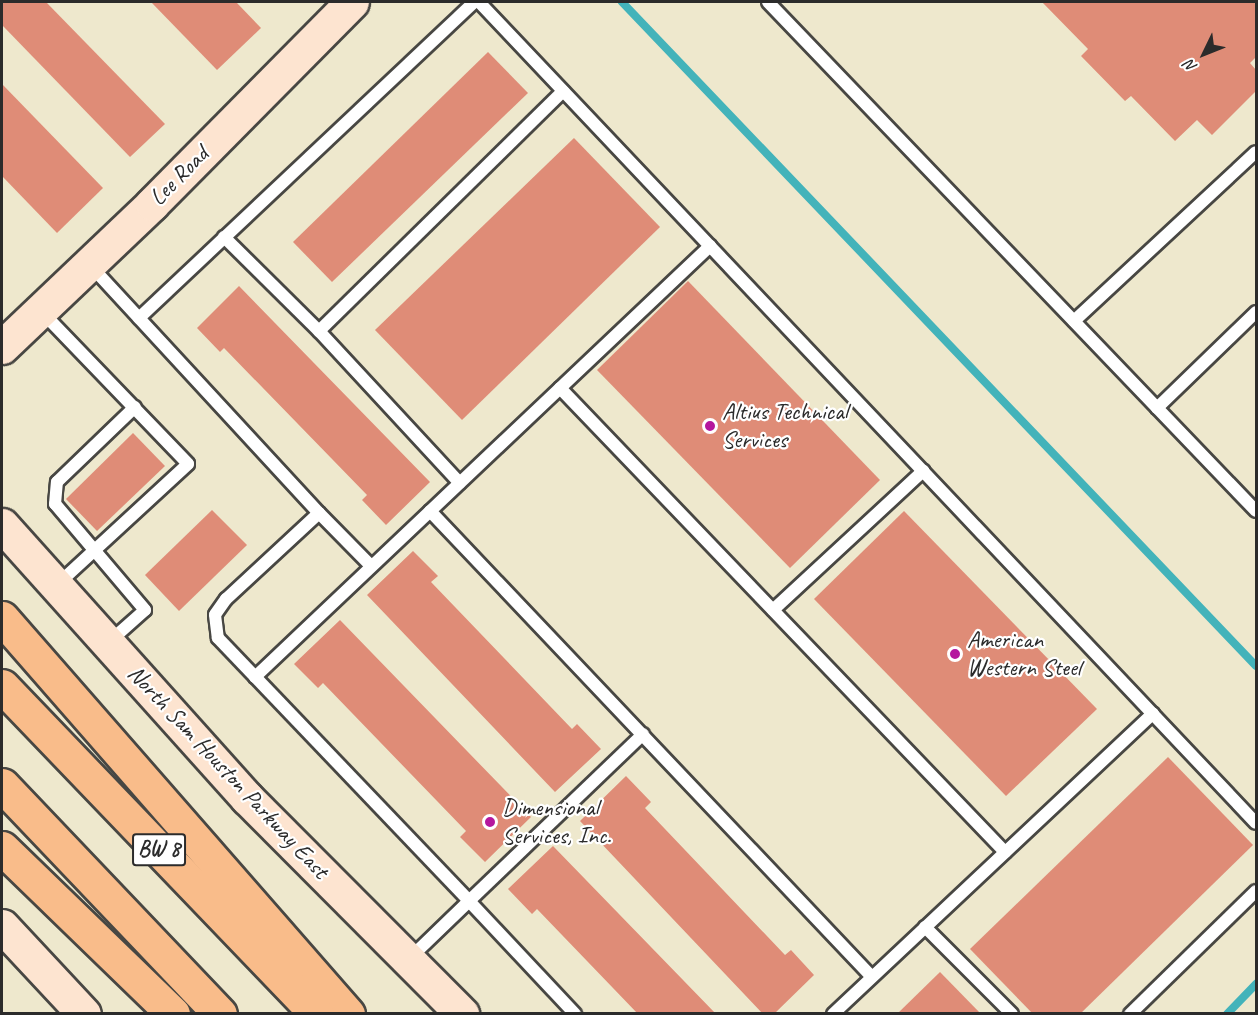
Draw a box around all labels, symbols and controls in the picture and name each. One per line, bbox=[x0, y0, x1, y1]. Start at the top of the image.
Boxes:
north arrow bbox=[1174, 24, 1234, 84]
text: N bbox=[1180, 56, 1202, 77]
street label: Lee Road bbox=[143, 140, 215, 212]
place label: Altius Technical Services bbox=[722, 398, 847, 454]
marker: Altius Technical Services bbox=[703, 419, 717, 433]
place label: American Western Steel bbox=[967, 626, 1081, 682]
marker: American Western Steel bbox=[948, 647, 962, 661]
street label: North Sam Houston Parkway East bbox=[121, 659, 335, 885]
place label: Dimensional Services, Inc. bbox=[502, 794, 611, 850]
marker: Dimensional Services, Inc. bbox=[483, 815, 497, 829]
road number: BW 8 bbox=[132, 831, 186, 869]

